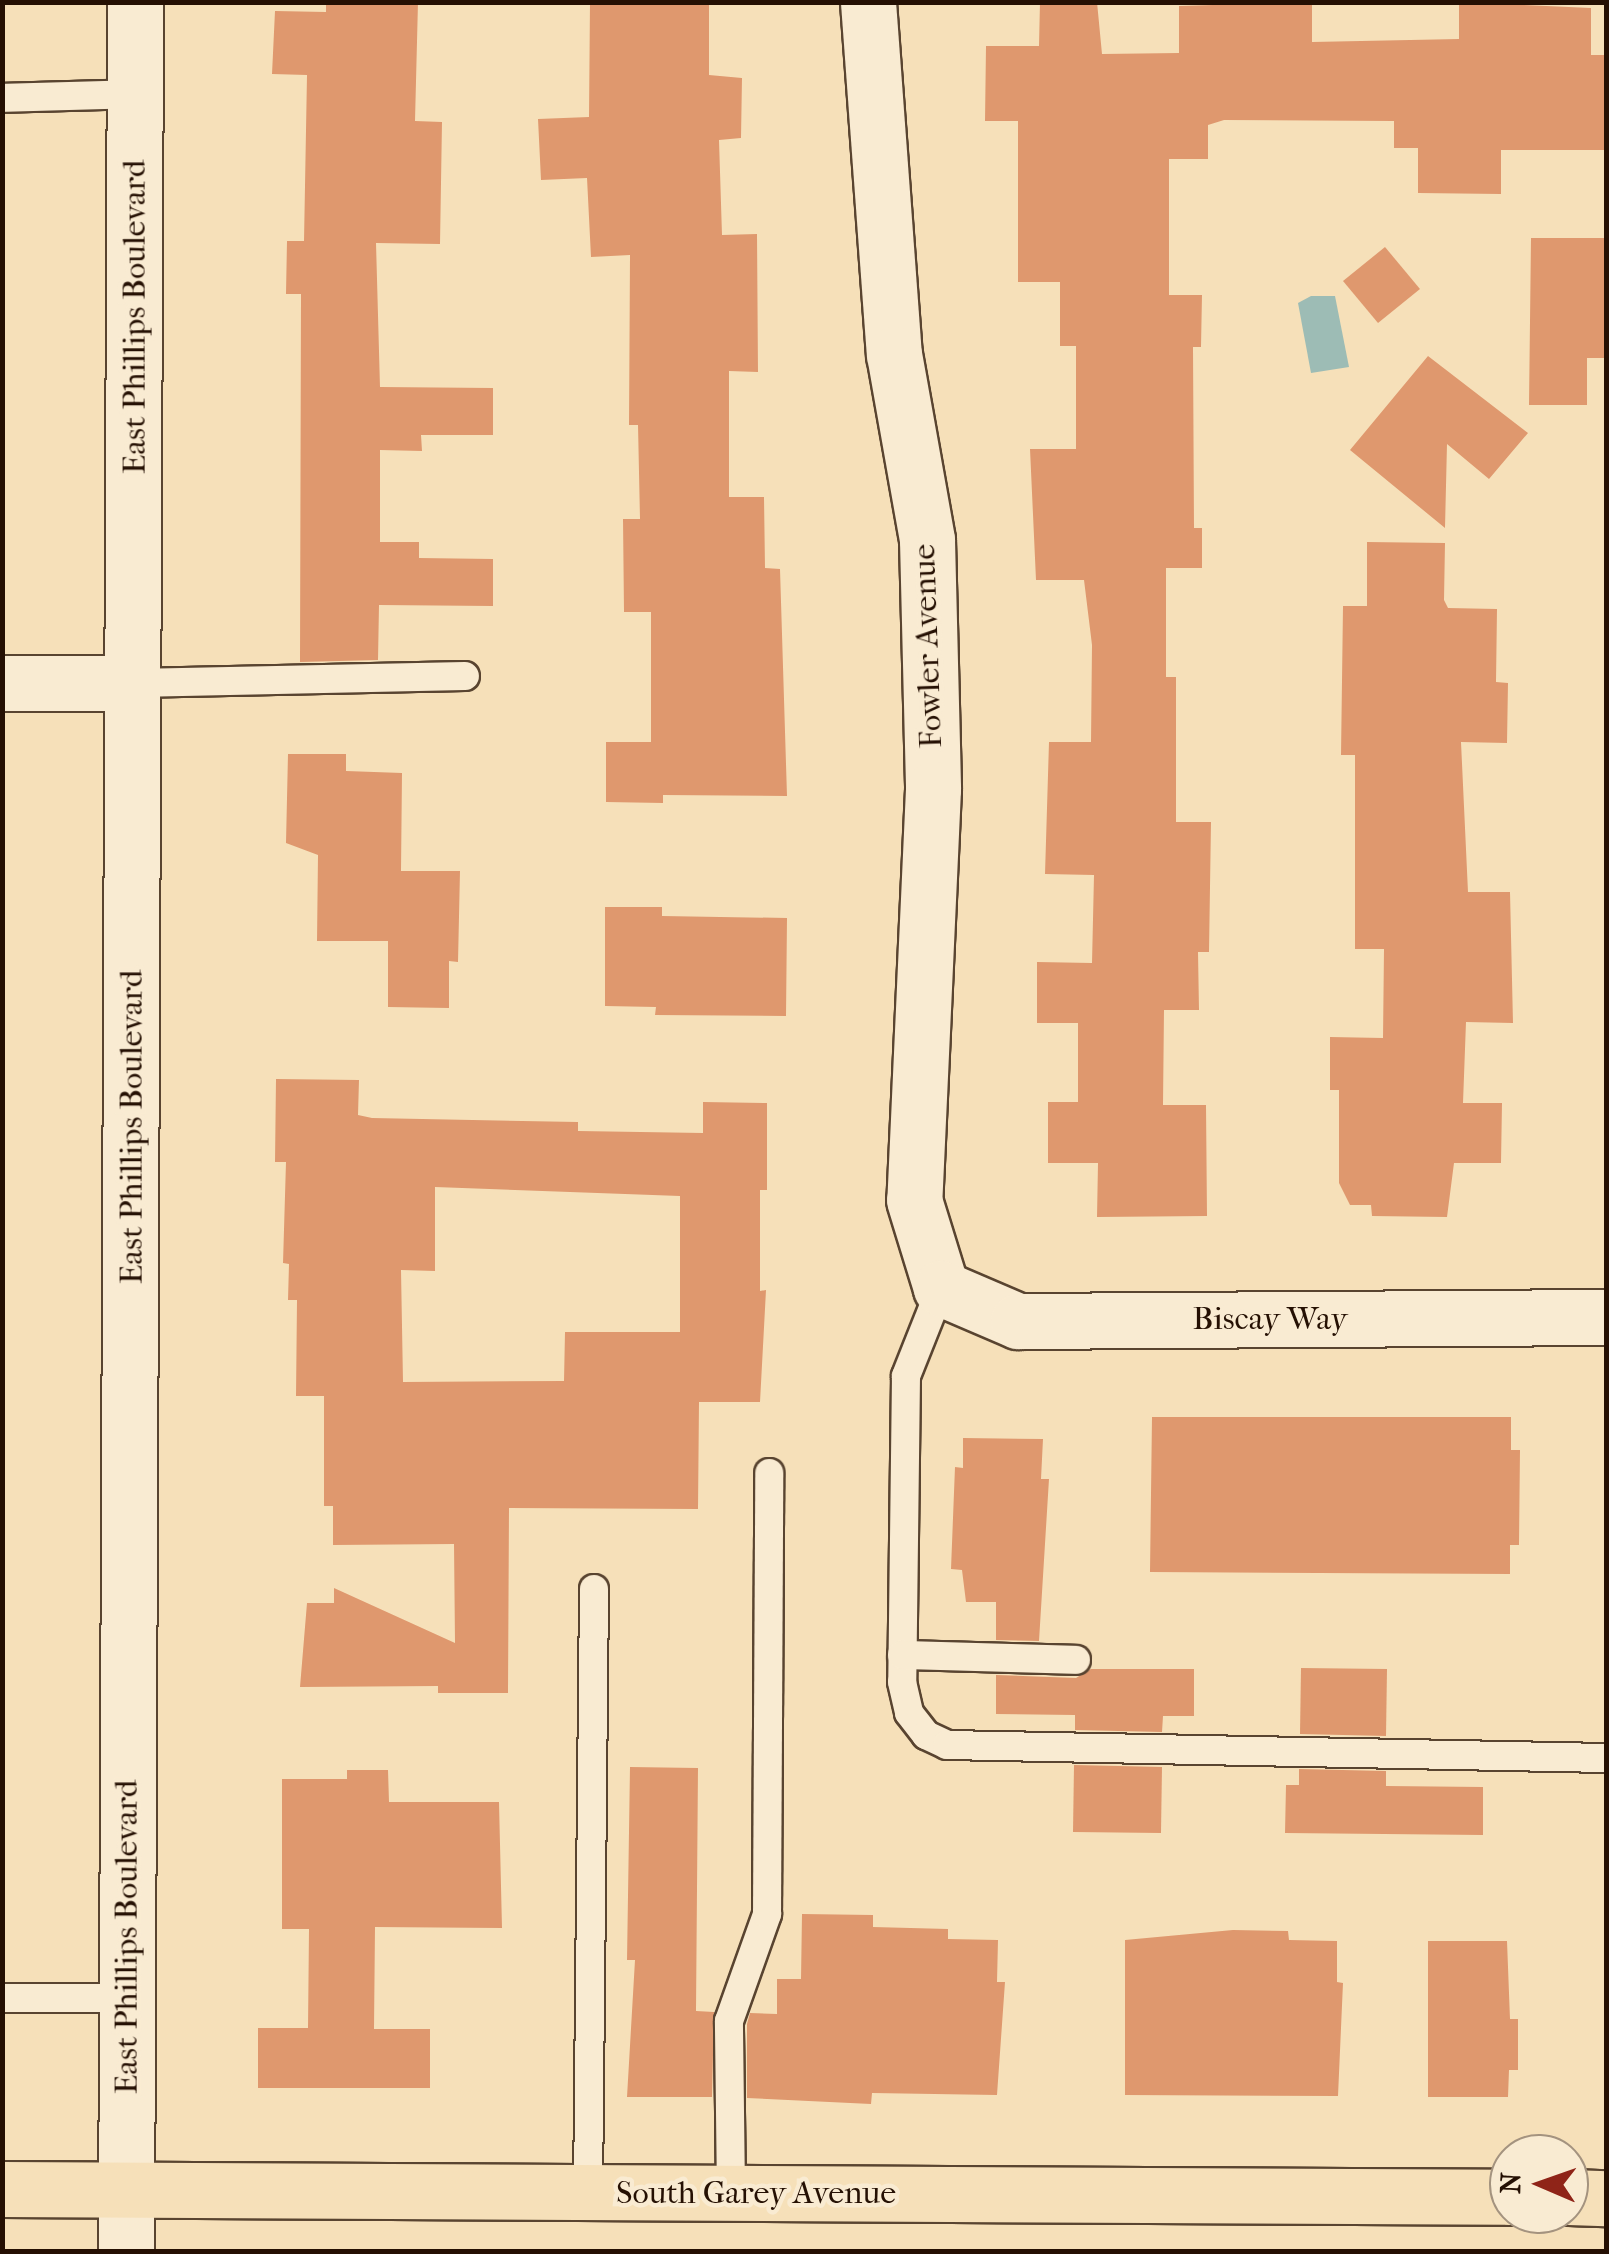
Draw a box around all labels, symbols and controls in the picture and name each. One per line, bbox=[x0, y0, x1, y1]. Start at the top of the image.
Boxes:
street label: East Phillips Boulevard bbox=[116, 160, 154, 474]
street label: Fowler Avenue bbox=[905, 543, 951, 749]
street label: East Phillips Boulevard bbox=[113, 970, 151, 1284]
street label: Biscay Way bbox=[1193, 1300, 1347, 1338]
street label: East Phillips Boulevard bbox=[108, 1780, 146, 2094]
north arrow bbox=[1489, 2134, 1589, 2234]
text: N bbox=[1494, 2172, 1527, 2194]
street label: South Garey Avenue bbox=[616, 2174, 896, 2212]

